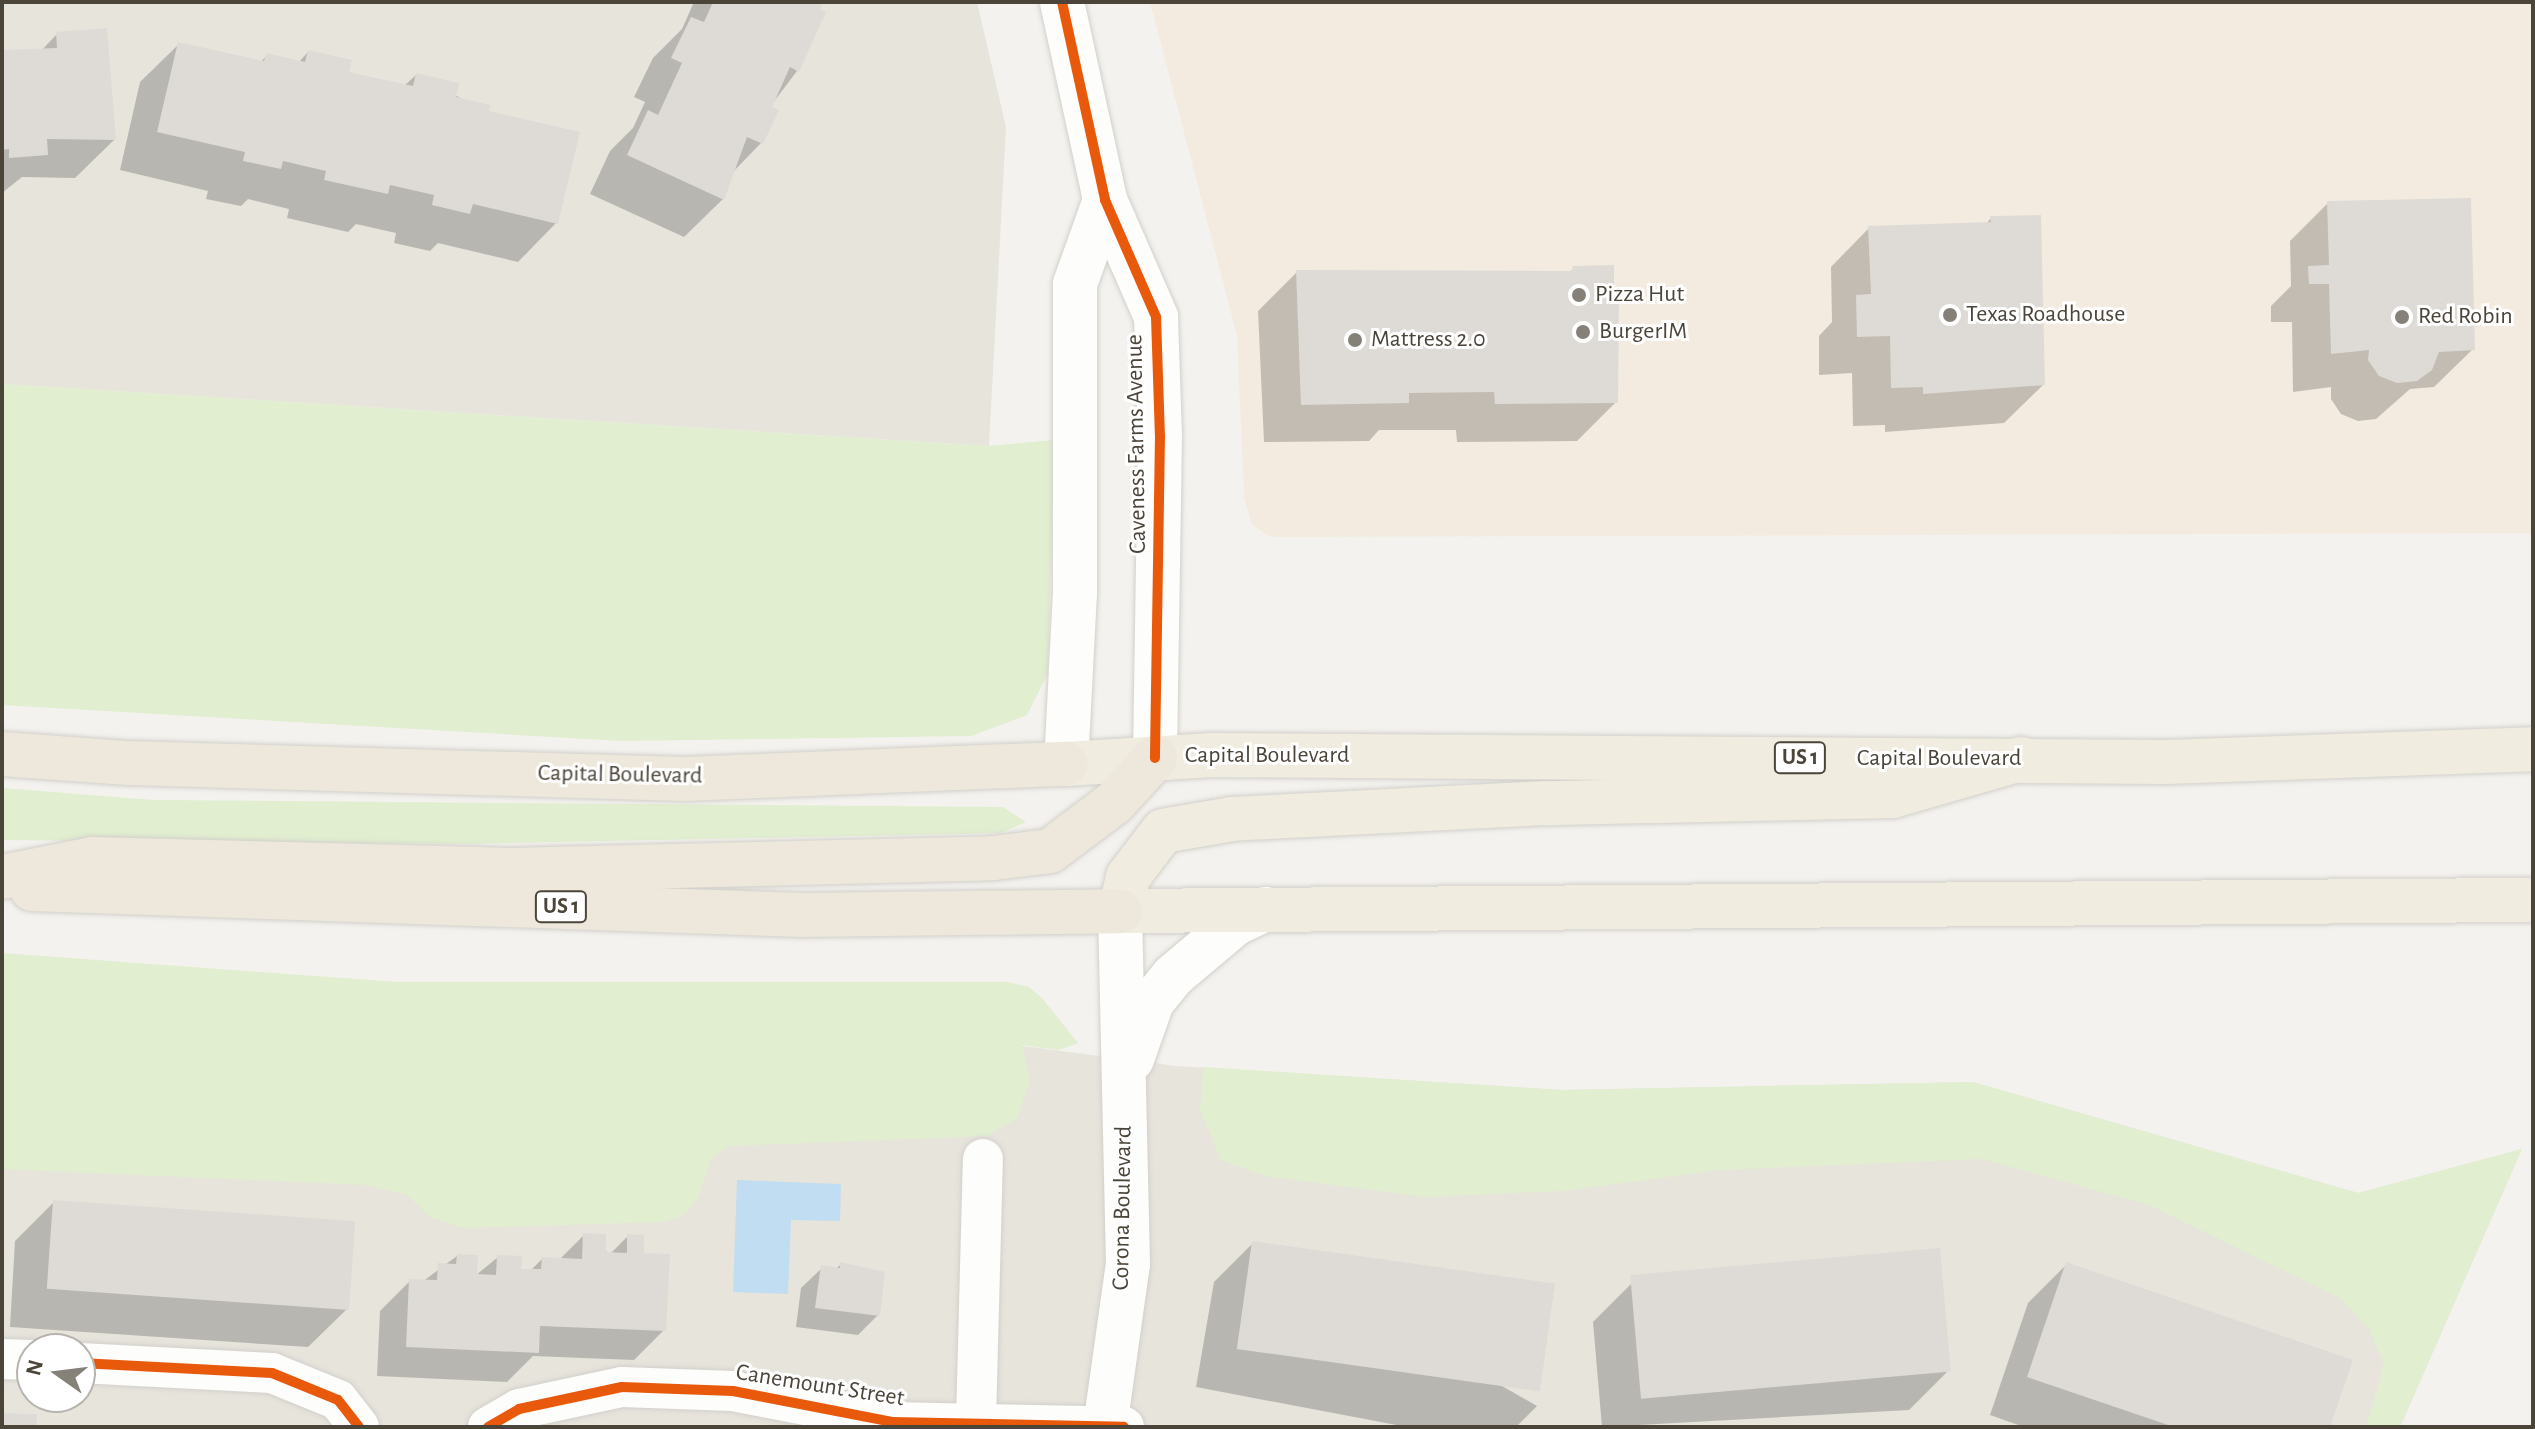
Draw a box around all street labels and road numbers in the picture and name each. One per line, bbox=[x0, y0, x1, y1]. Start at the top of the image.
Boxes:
street label: Caveness Farms Avenue bbox=[1121, 334, 1153, 554]
road number: US 1 bbox=[1772, 740, 1828, 776]
street label: Capital Boulevard bbox=[1185, 742, 1349, 770]
street label: Capital Boulevard bbox=[1857, 745, 2021, 773]
street label: Capital Boulevard bbox=[537, 759, 703, 791]
road number: US 1 bbox=[533, 889, 589, 925]
street label: Corona Boulevard bbox=[1107, 1125, 1139, 1291]
street label: Canemount Street bbox=[734, 1358, 906, 1414]

